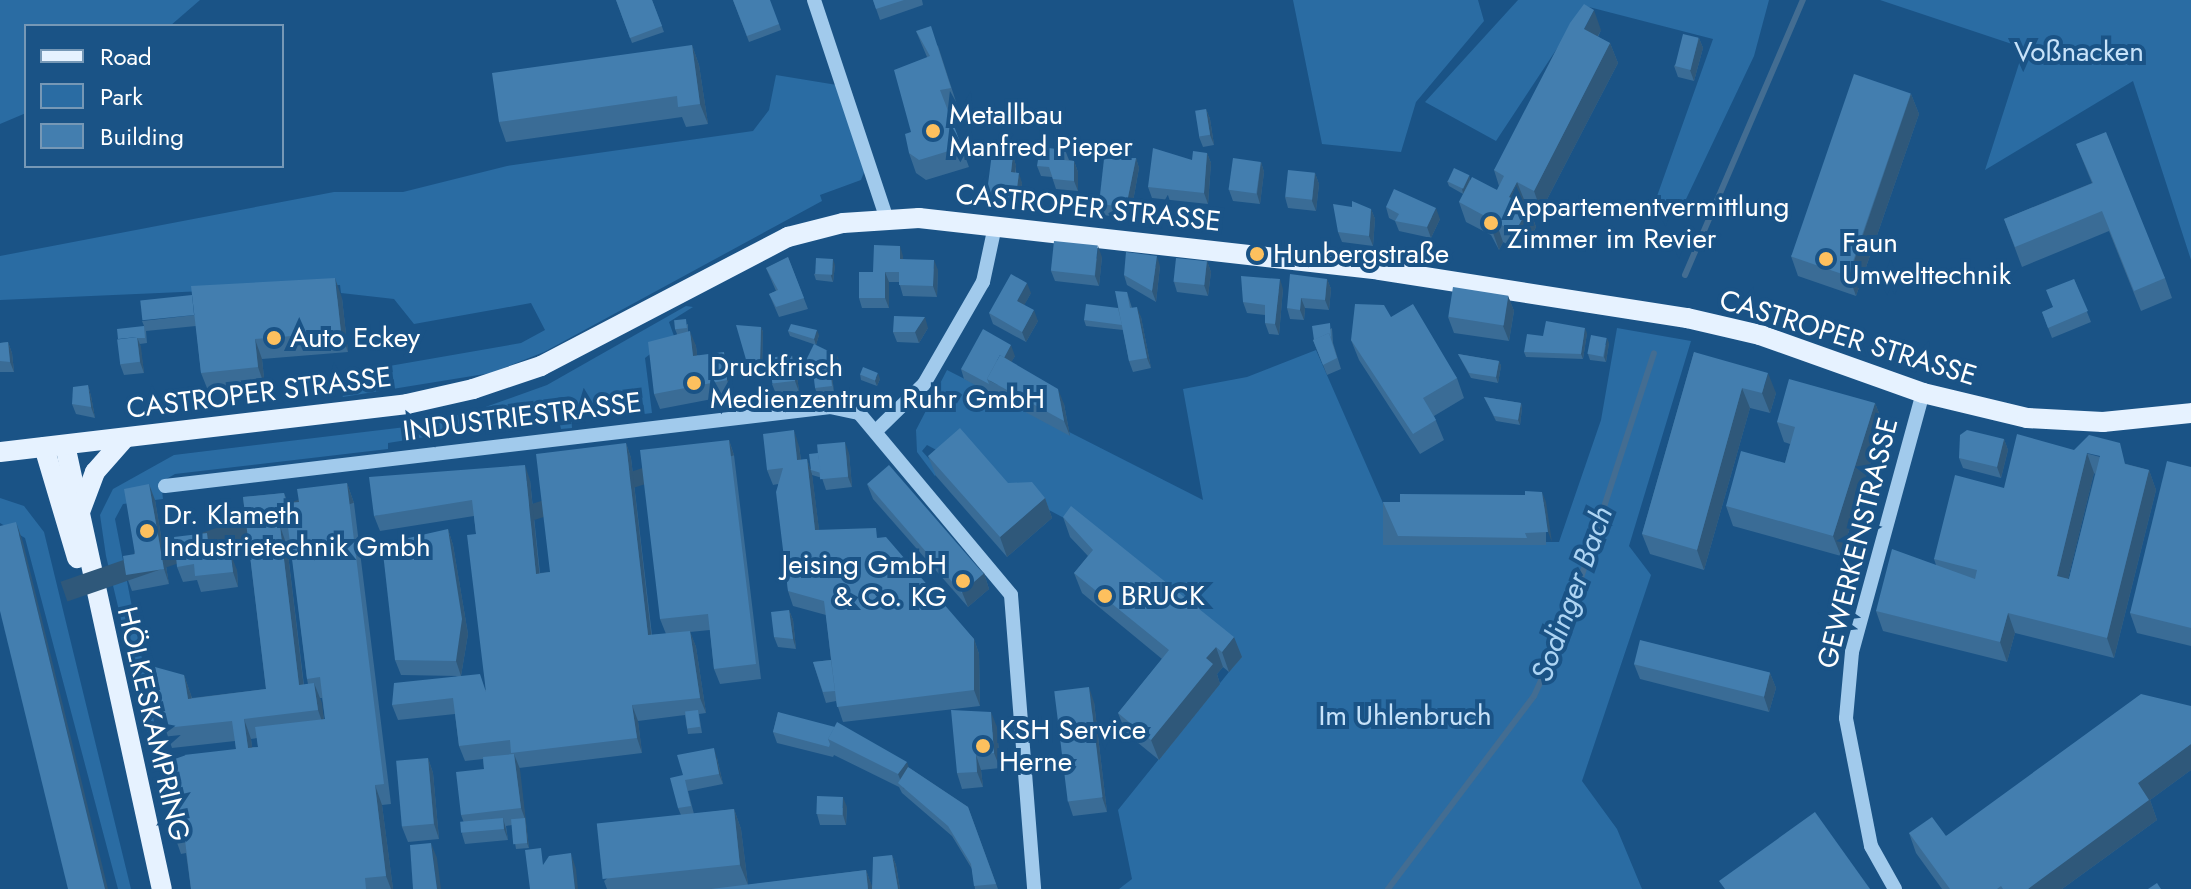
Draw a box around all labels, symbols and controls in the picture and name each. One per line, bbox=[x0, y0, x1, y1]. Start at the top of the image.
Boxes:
legend bbox=[24, 24, 284, 168]
park label: Voßnacken bbox=[2014, 35, 2144, 69]
text: Road bbox=[100, 39, 152, 74]
text: Park bbox=[100, 79, 143, 114]
place label: Metallbau Manfred Pieper bbox=[949, 98, 1133, 164]
text: Building bbox=[100, 119, 184, 154]
marker: Metallbau Manfred Pieper bbox=[924, 122, 942, 140]
street label: CASTROPER STRASSE bbox=[954, 177, 1222, 239]
place label: Appartementvermittlung Zimmer im Revier bbox=[1507, 190, 1790, 256]
marker: Appartementvermittlung Zimmer im Revier bbox=[1482, 214, 1500, 232]
place label: Faun Umwelttechnik bbox=[1842, 226, 2011, 292]
place label: Hunbergstraße bbox=[1273, 237, 1449, 271]
marker: Hunbergstraße bbox=[1248, 245, 1266, 263]
marker: Faun Umwelttechnik bbox=[1817, 250, 1835, 268]
street label: CASTROPER STRASSE bbox=[1715, 283, 1981, 393]
place label: Auto Eckey bbox=[290, 321, 420, 355]
marker: Auto Eckey bbox=[265, 329, 283, 347]
place label: Druckfrisch Medienzentrum Ruhr GmbH bbox=[710, 350, 1045, 416]
street label: CASTROPER STRASSE bbox=[125, 360, 393, 426]
marker: Druckfrisch Medienzentrum Ruhr GmbH bbox=[685, 374, 703, 392]
street label: INDUSTRIESTRASSE bbox=[401, 386, 643, 448]
street label: GEWERKENSTRASSE bbox=[1811, 414, 1905, 672]
place label: Dr. Klameth Industrietechnik Gmbh bbox=[163, 498, 431, 564]
water label: Sodinger Bach bbox=[1524, 501, 1620, 687]
marker: Dr. Klameth Industrietechnik Gmbh bbox=[138, 522, 156, 540]
place label: Jeising GmbH & Co. KG bbox=[781, 548, 947, 614]
marker: Jeising GmbH & Co. KG bbox=[954, 572, 972, 590]
place label: BRUCK bbox=[1121, 579, 1205, 613]
marker: BRUCK bbox=[1096, 587, 1114, 605]
street label: HÖLKESKAMPRING bbox=[110, 604, 196, 844]
park label: Im Uhlenbruch bbox=[1318, 699, 1492, 733]
place label: KSH Service Herne bbox=[999, 713, 1146, 779]
marker: KSH Service Herne bbox=[974, 737, 992, 755]

